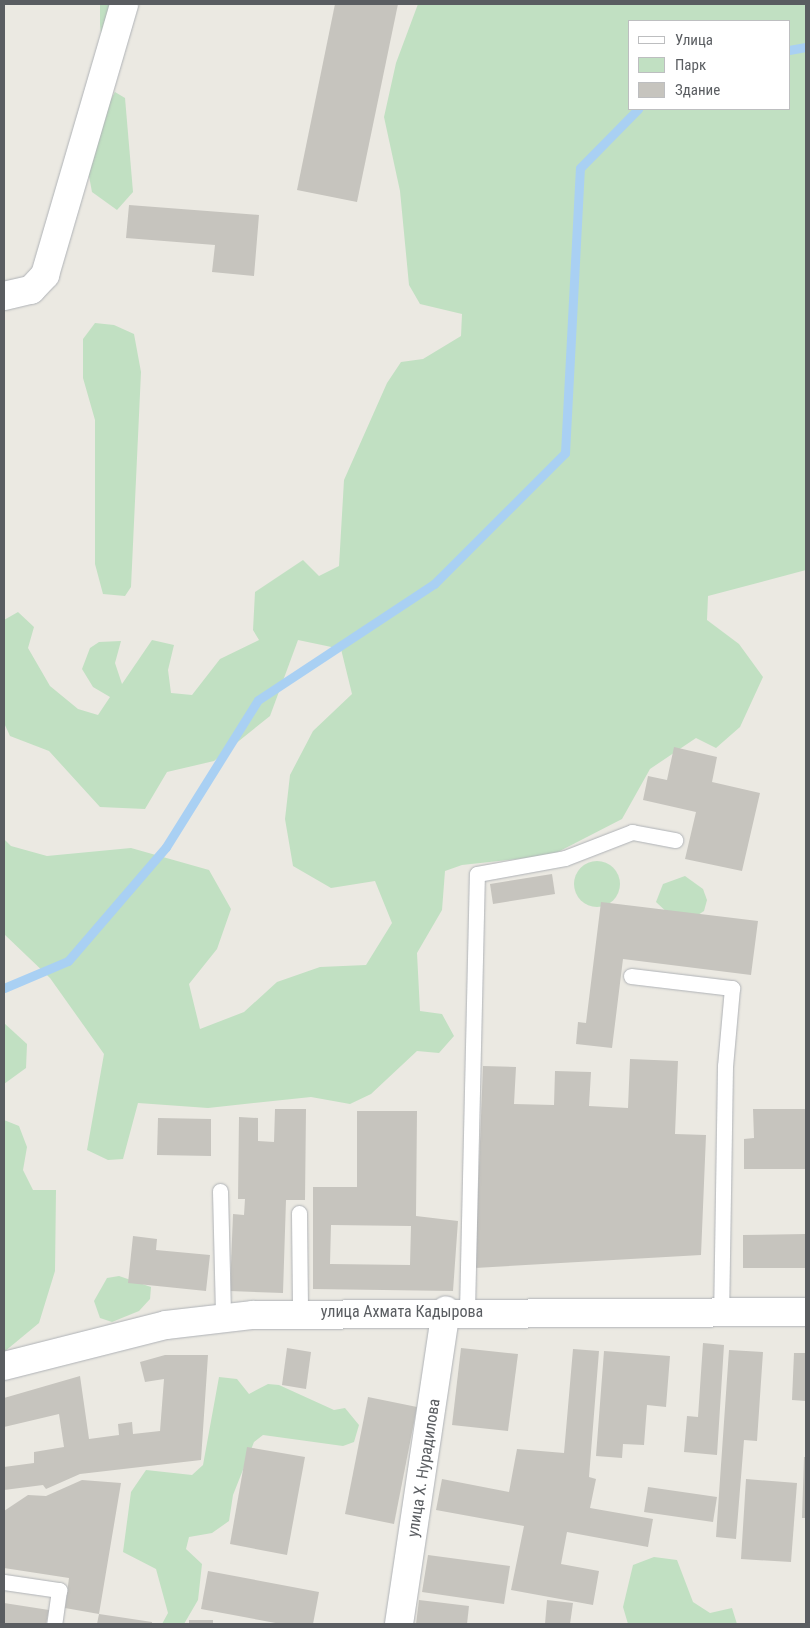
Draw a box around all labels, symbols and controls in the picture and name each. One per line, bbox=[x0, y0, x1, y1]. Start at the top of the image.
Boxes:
legend bbox=[628, 20, 790, 110]
text: Улица bbox=[675, 31, 713, 49]
text: Парк bbox=[675, 56, 706, 74]
text: Здание bbox=[675, 81, 720, 99]
street label: улица Ахмата Кадырова bbox=[321, 1302, 483, 1322]
street label: улица Х. Нурадилова bbox=[404, 1397, 444, 1539]

